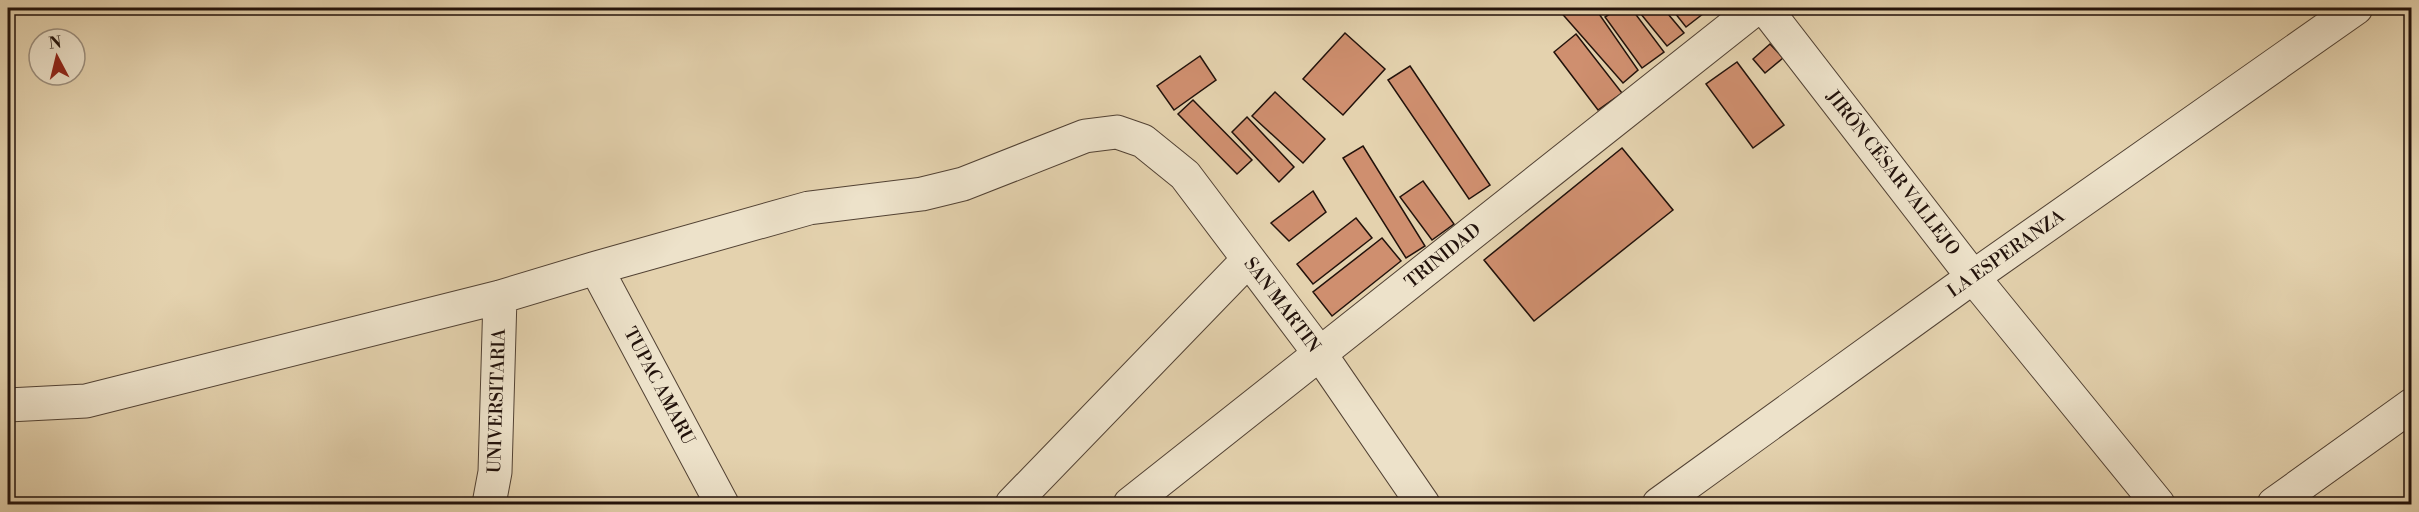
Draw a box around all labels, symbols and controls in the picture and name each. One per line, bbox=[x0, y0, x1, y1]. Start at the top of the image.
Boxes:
north arrow bbox=[27, 27, 87, 87]
text: N bbox=[48, 32, 63, 54]
street label: JIRÓN CÉSAR VALLEJO bbox=[1821, 85, 1965, 260]
street label: LA ESPERANZA bbox=[1943, 205, 2070, 303]
street label: TRINIDAD bbox=[1400, 218, 1486, 294]
street label: SAN MARTIN bbox=[1239, 253, 1326, 358]
street label: TUPAC AMARU bbox=[618, 323, 700, 449]
street label: UNIVERSITARIA bbox=[483, 328, 511, 474]

